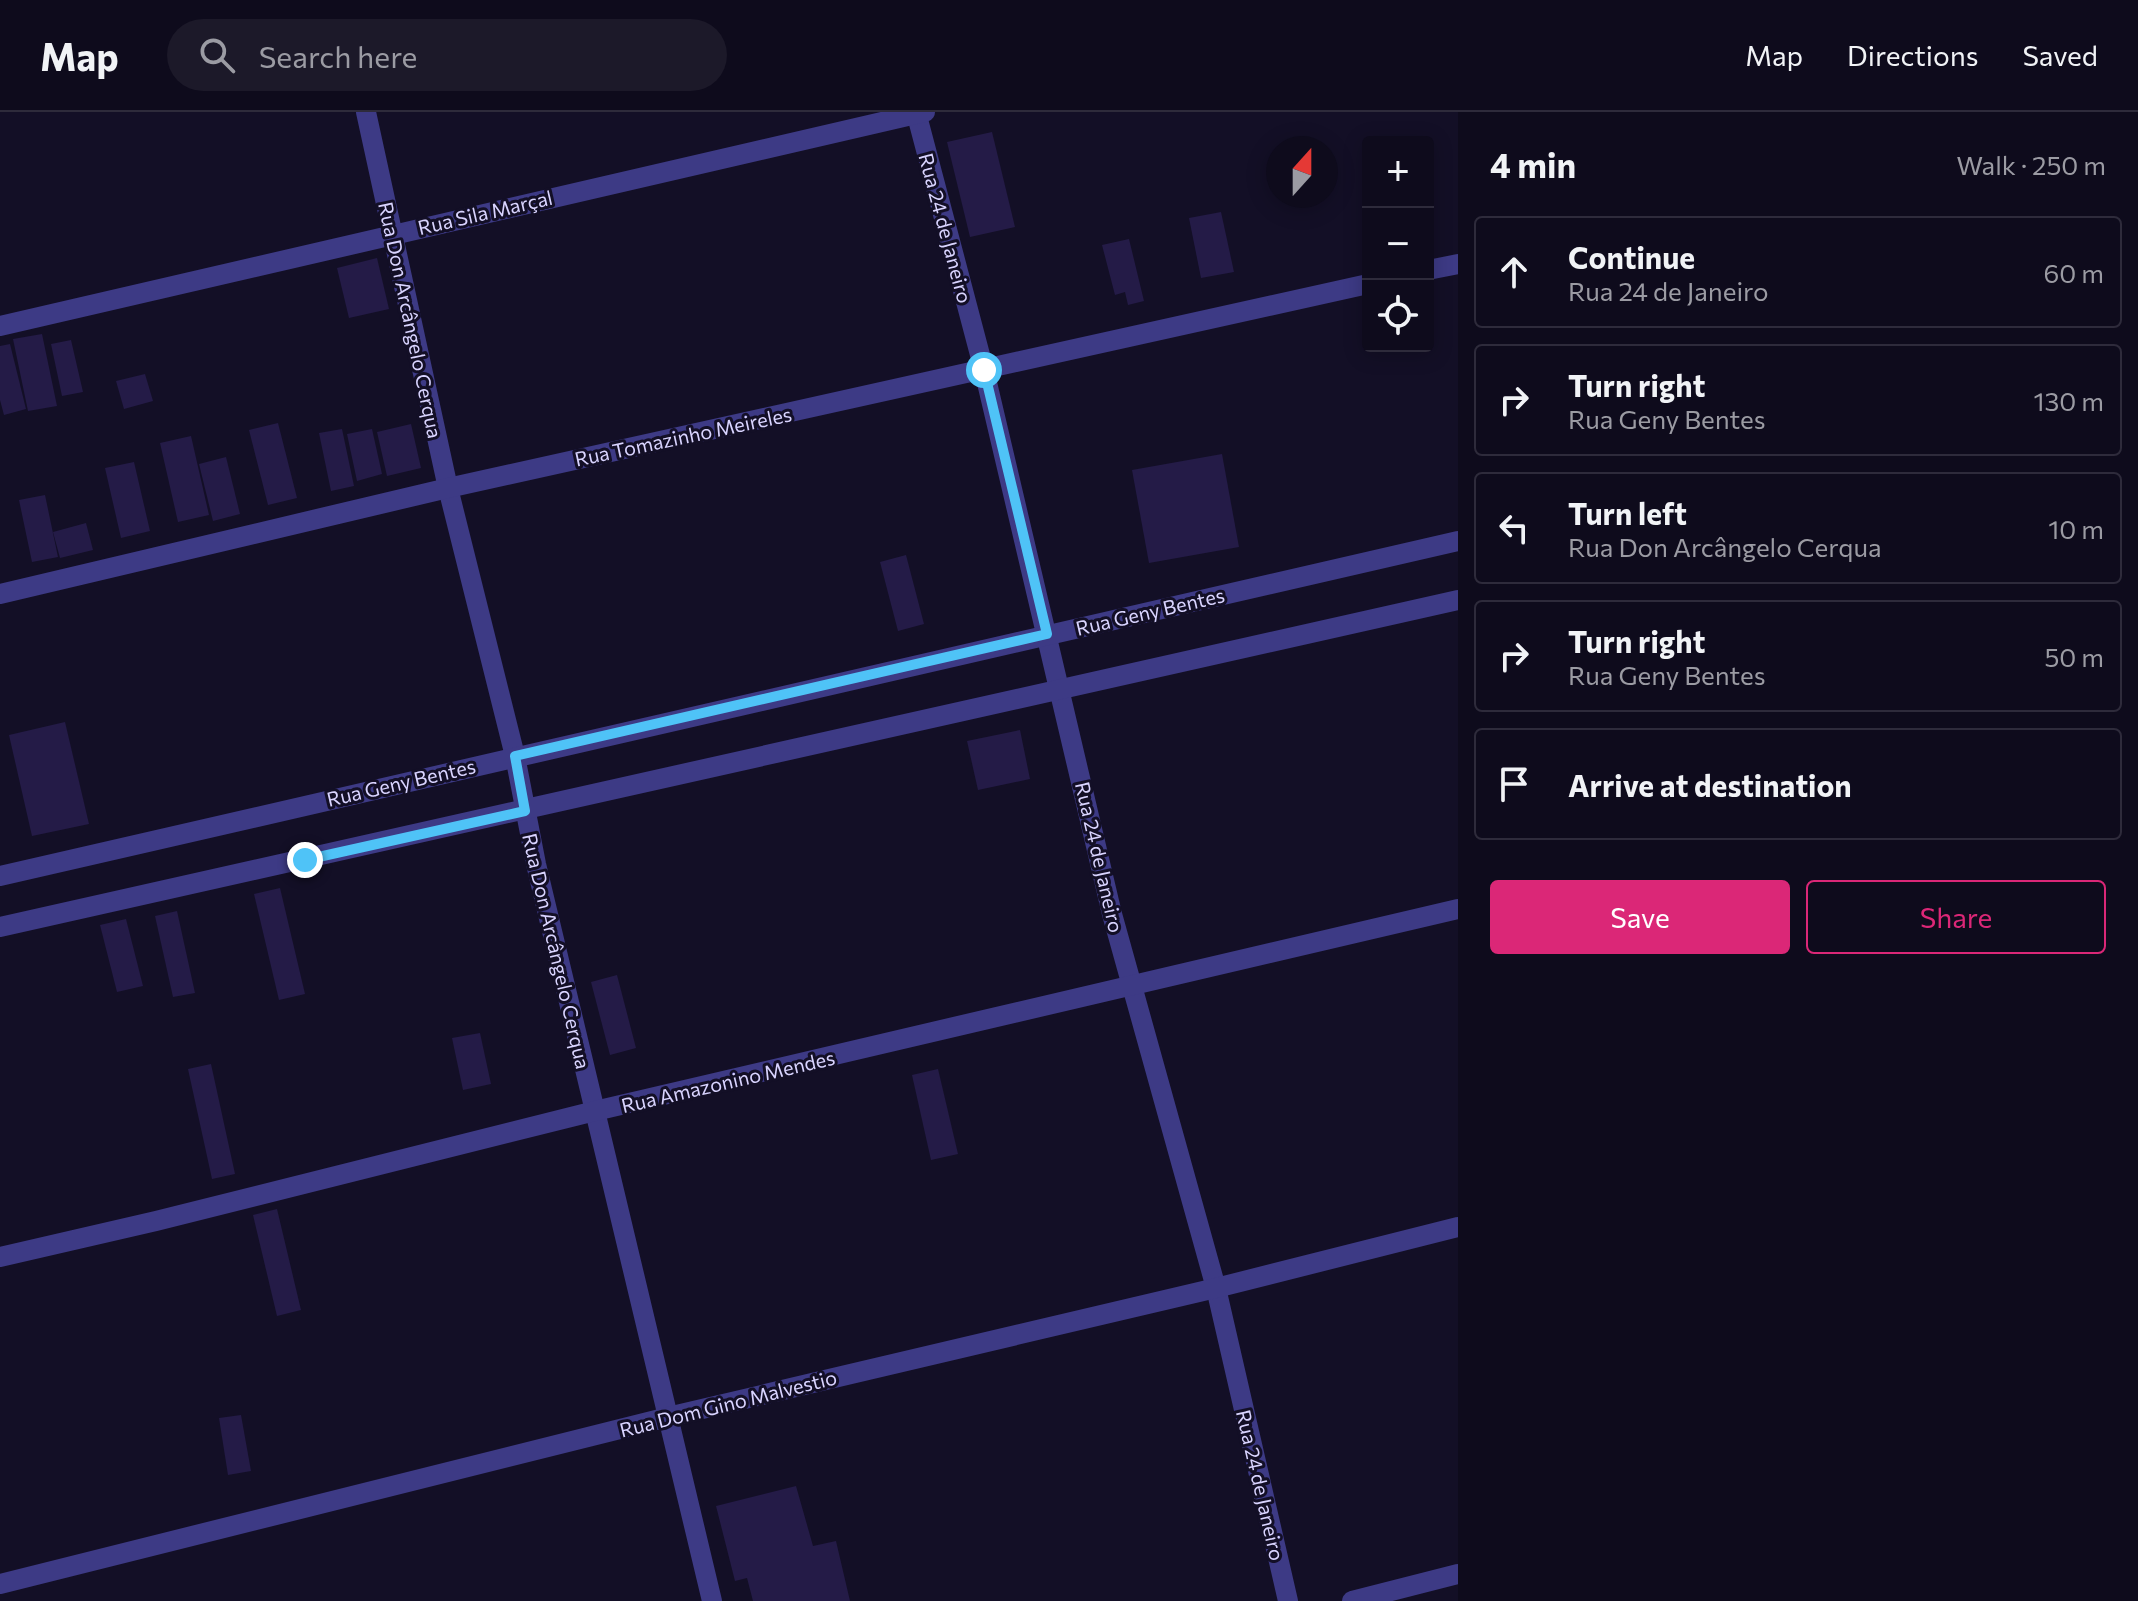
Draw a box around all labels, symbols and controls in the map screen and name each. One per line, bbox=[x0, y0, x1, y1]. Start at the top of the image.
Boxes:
search box bbox=[167, 19, 727, 91]
text: Map bbox=[40, 32, 119, 79]
icon: search bbox=[195, 33, 239, 77]
text: Search here bbox=[259, 37, 417, 74]
text: Map bbox=[1745, 38, 1803, 72]
text: Directions bbox=[1847, 38, 1978, 72]
text: Saved bbox=[2022, 38, 2098, 72]
north arrow bbox=[1266, 136, 1338, 208]
map controls bbox=[1362, 136, 1434, 352]
button: + bbox=[1362, 136, 1434, 208]
text: 4 min bbox=[1490, 143, 1576, 185]
text: Walk · 250 m bbox=[1956, 149, 2106, 180]
street label: Rua 24 de Janeiro bbox=[914, 150, 978, 306]
street label: Rua Sila Marçal bbox=[415, 185, 555, 239]
street label: Rua Don Arcângelo Cerqua bbox=[374, 200, 448, 440]
button: − bbox=[1362, 208, 1434, 280]
text: Continue bbox=[1568, 238, 1695, 275]
icon: ahead bbox=[1492, 250, 1536, 294]
text: 60 m bbox=[2044, 257, 2104, 288]
text: Rua 24 de Janeiro bbox=[1568, 275, 1769, 306]
button: locate bbox=[1362, 280, 1434, 352]
route start bbox=[966, 352, 1002, 388]
text: Turn right bbox=[1568, 366, 1705, 403]
icon: right bbox=[1492, 378, 1536, 422]
text: 130 m bbox=[2033, 385, 2104, 416]
street label: Rua Tomazinho Meireles bbox=[572, 401, 794, 471]
text: Rua Geny Bentes bbox=[1568, 403, 1766, 434]
text: Turn left bbox=[1568, 494, 1687, 531]
icon: left bbox=[1492, 506, 1536, 550]
text: 10 m bbox=[2048, 513, 2104, 544]
text: Rua Don Arcângelo Cerqua bbox=[1568, 531, 1882, 562]
street label: Rua Geny Bentes bbox=[1073, 582, 1227, 640]
text: Turn right bbox=[1568, 622, 1705, 659]
icon: right bbox=[1492, 634, 1536, 678]
text: 50 m bbox=[2044, 641, 2104, 672]
text: Rua Geny Bentes bbox=[1568, 659, 1766, 690]
street label: Rua Geny Bentes bbox=[324, 753, 478, 811]
icon: arrive bbox=[1492, 762, 1536, 806]
text: Arrive at destination bbox=[1568, 766, 1852, 803]
street label: Rua 24 de Janeiro bbox=[1071, 779, 1129, 935]
street label: Rua Don Arcângelo Cerqua bbox=[518, 831, 596, 1071]
route end bbox=[287, 842, 323, 878]
button: Save bbox=[1490, 880, 1790, 954]
button: Share bbox=[1806, 880, 2106, 954]
street label: Rua Amazonino Mendes bbox=[619, 1045, 837, 1117]
street label: Rua Dom Gino Malvestio bbox=[617, 1364, 839, 1442]
street label: Rua 24 de Janeiro bbox=[1232, 1407, 1290, 1563]

